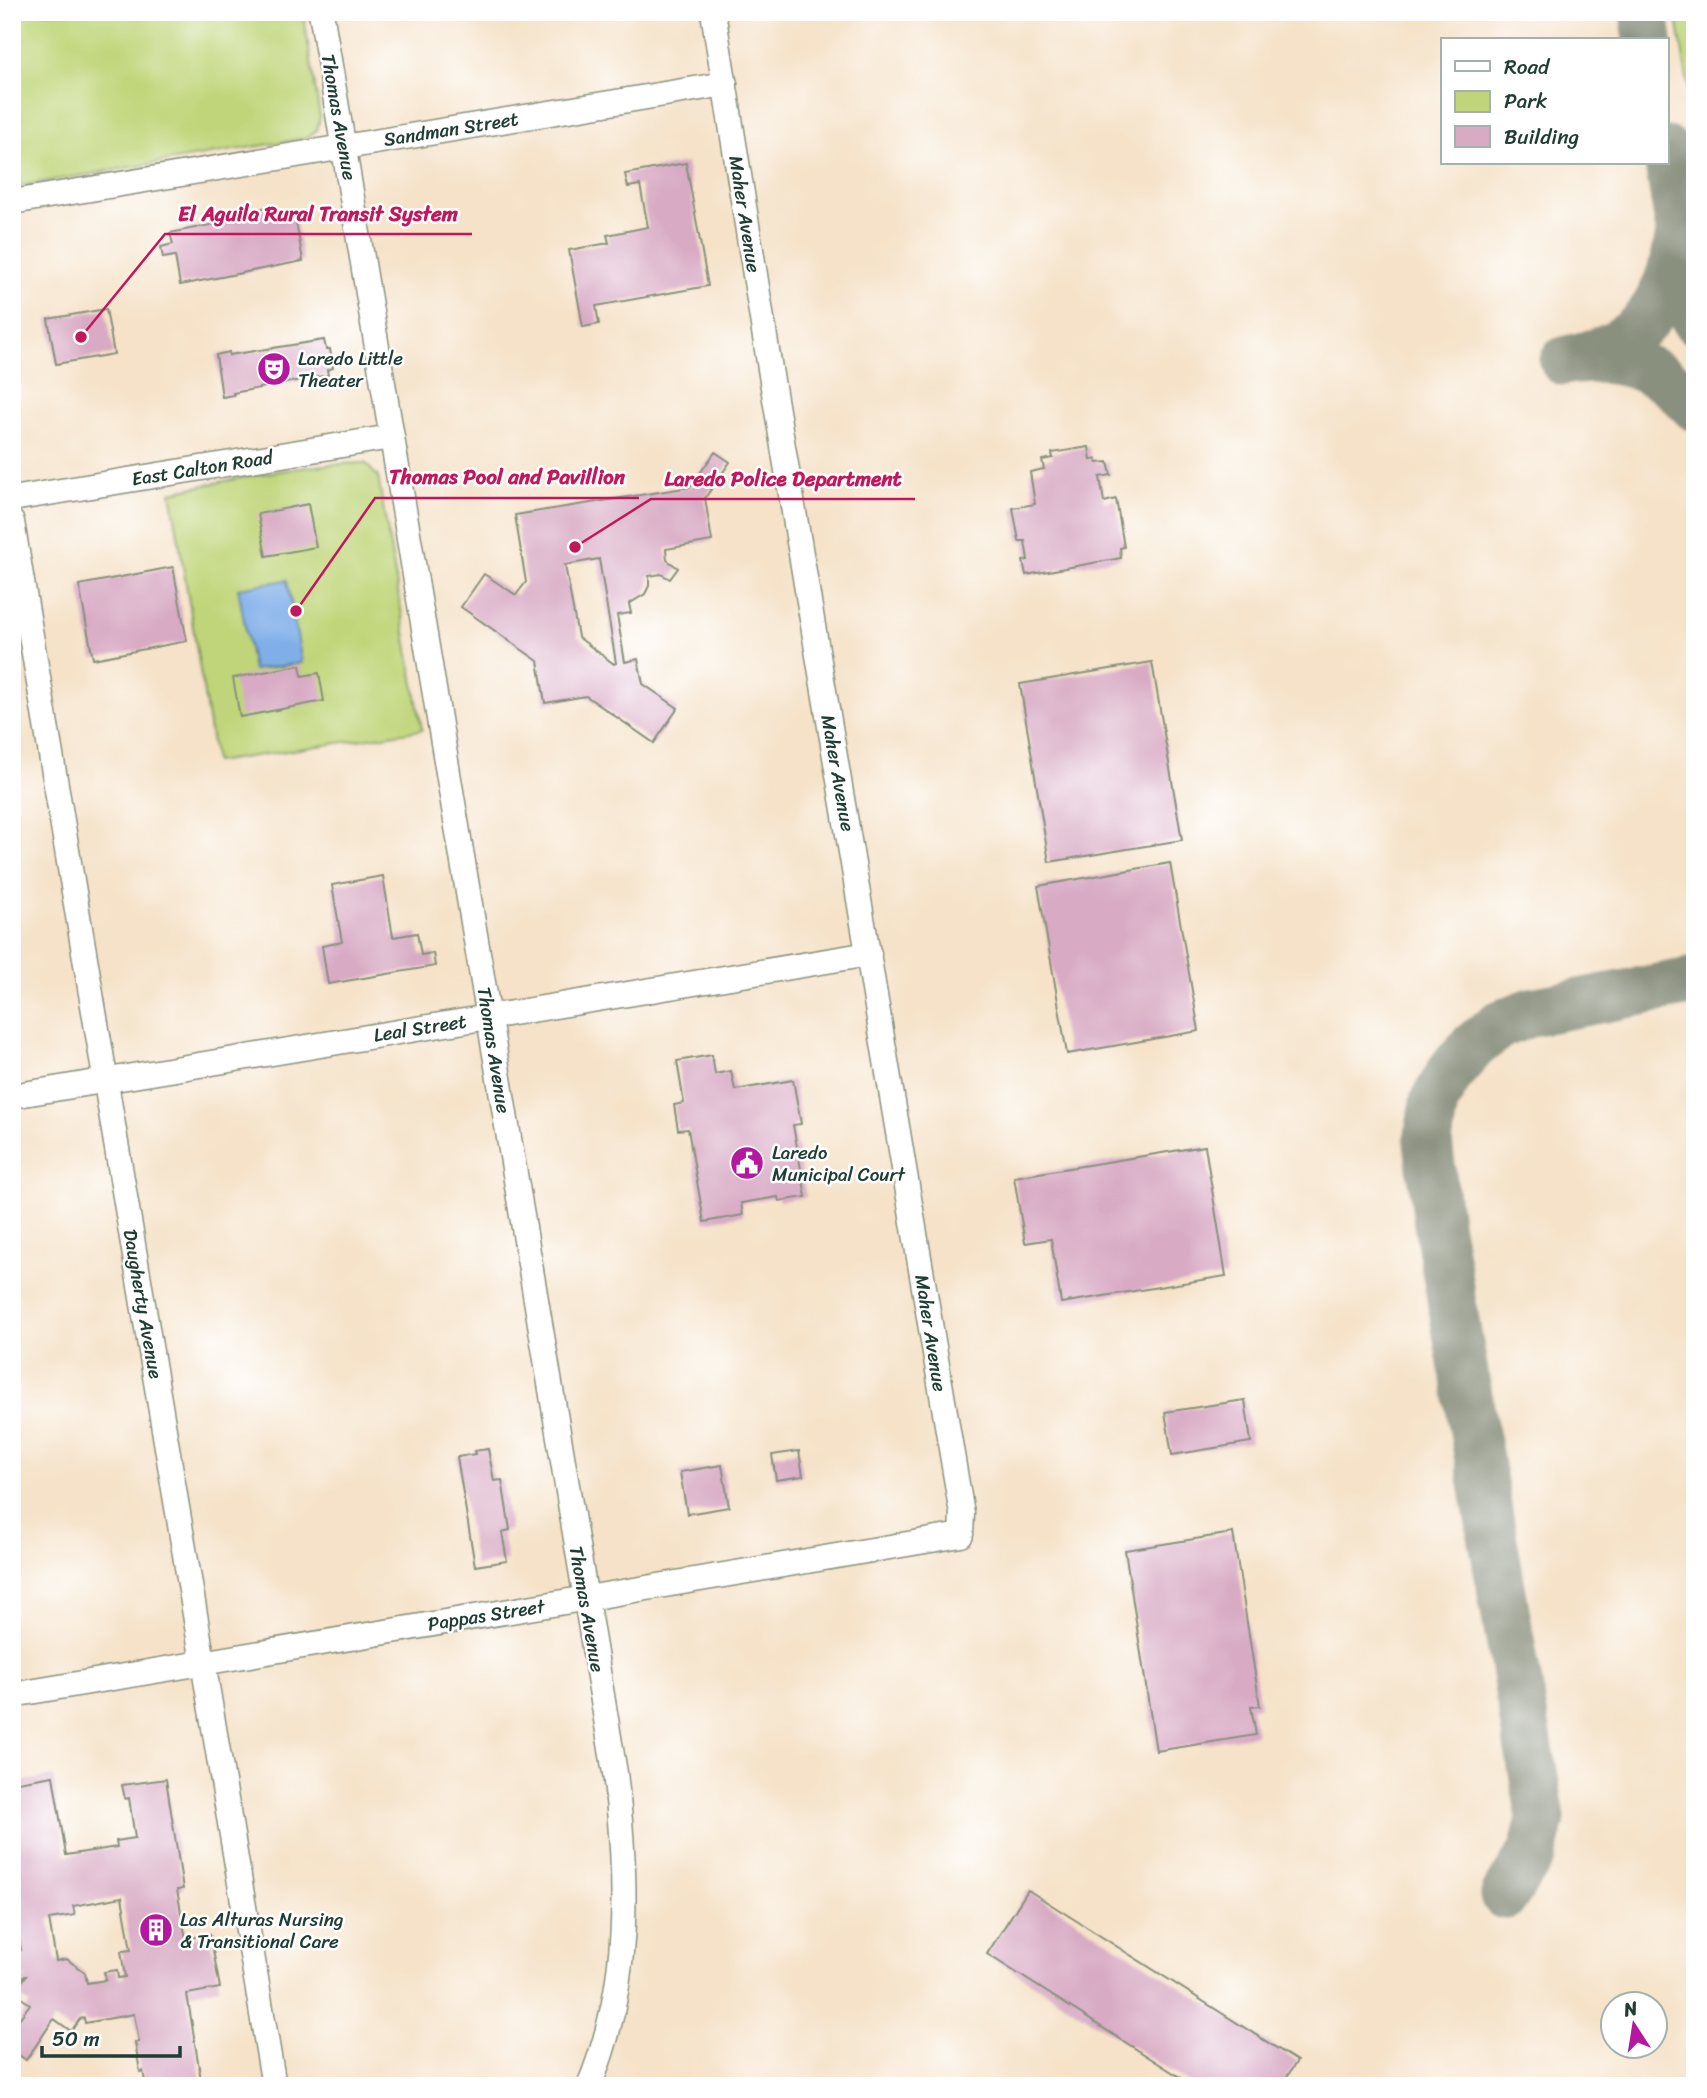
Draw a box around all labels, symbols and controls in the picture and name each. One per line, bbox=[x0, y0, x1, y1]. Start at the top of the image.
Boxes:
legend bbox=[1441, 38, 1668, 164]
text: Road bbox=[1504, 48, 1551, 86]
street label: Thomas Avenue bbox=[312, 51, 366, 183]
text: Park bbox=[1504, 82, 1547, 120]
street label: Sandman Street bbox=[381, 102, 521, 156]
text: Building bbox=[1504, 118, 1580, 156]
street label: Maher Avenue bbox=[719, 153, 771, 275]
callout: El Aguila Rural Transit System bbox=[165, 192, 472, 234]
text: El Aguila Rural Transit System bbox=[178, 195, 459, 233]
place label: Laredo Little Theater bbox=[298, 342, 403, 397]
theatre icon: Laredo Little Theater bbox=[255, 350, 293, 388]
street label: East Calton Road bbox=[129, 440, 277, 495]
callout: Thomas Pool and Pavillion bbox=[375, 456, 639, 498]
callout: Laredo Police Department bbox=[651, 457, 915, 499]
text: Thomas Pool and Pavillion bbox=[389, 458, 626, 496]
text: Laredo Police Department bbox=[664, 460, 903, 498]
street label: Maher Avenue bbox=[811, 712, 865, 834]
street label: Thomas Avenue bbox=[468, 984, 520, 1116]
street label: Leal Street bbox=[371, 1004, 469, 1052]
place label: Laredo Municipal Court bbox=[772, 1136, 906, 1191]
public building icon: Laredo Municipal Court bbox=[728, 1144, 766, 1182]
street label: Daugherty Avenue bbox=[114, 1227, 172, 1381]
street label: Maher Avenue bbox=[905, 1272, 957, 1394]
street label: Thomas Avenue bbox=[560, 1543, 614, 1675]
street label: Pappas Street bbox=[425, 1589, 548, 1641]
place label: Las Alturas Nursing & Transitional Care bbox=[180, 1903, 344, 1958]
building icon: Las Alturas Nursing & Transitional Care bbox=[137, 1911, 175, 1949]
north arrow bbox=[1598, 1990, 1668, 2060]
text: N bbox=[1620, 1991, 1641, 2027]
scale bar bbox=[42, 2014, 180, 2058]
text: 50 m bbox=[52, 2020, 100, 2058]

